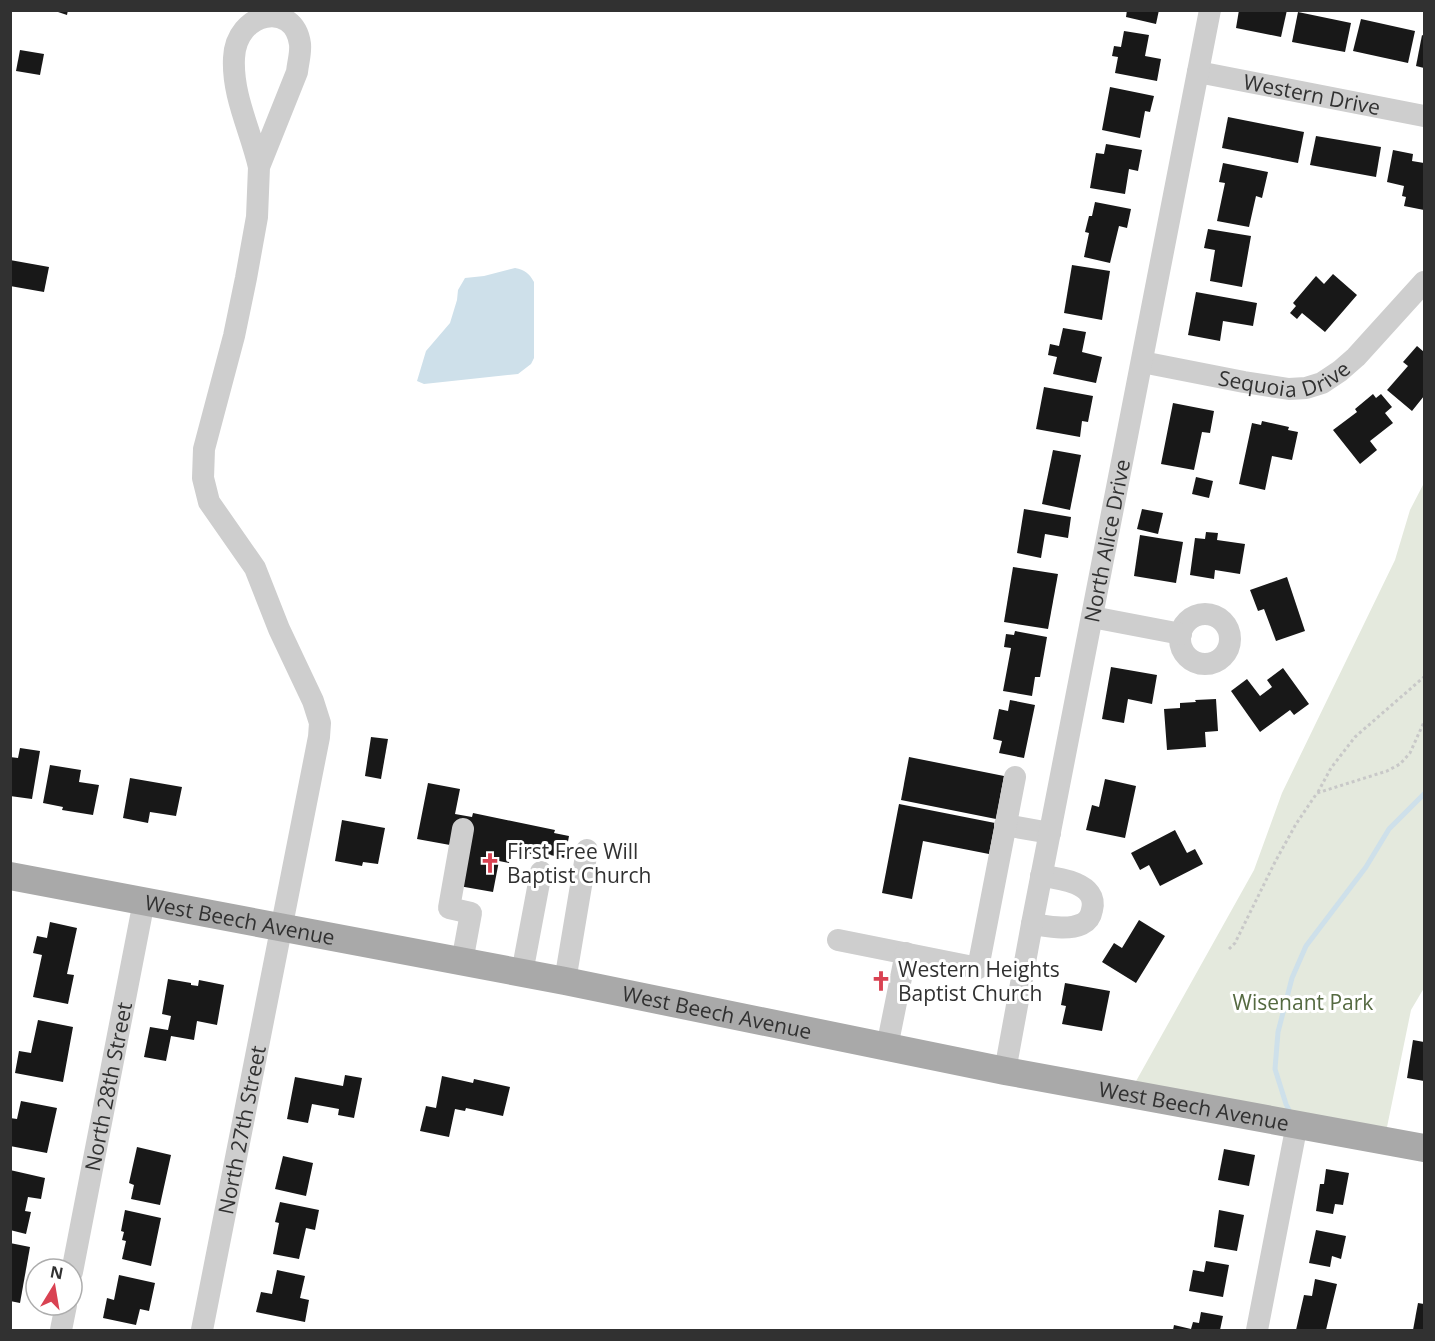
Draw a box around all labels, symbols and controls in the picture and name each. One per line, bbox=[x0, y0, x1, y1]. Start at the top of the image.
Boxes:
street label: Western Drive bbox=[1241, 67, 1383, 121]
street label: Sequoia Drive bbox=[1216, 355, 1356, 403]
street label: North Alice Drive bbox=[1077, 457, 1136, 625]
place label: First Free Will Baptist Church bbox=[507, 837, 651, 889]
church icon: First Free Will Baptist Church bbox=[478, 851, 502, 875]
street label: West Beech Avenue bbox=[143, 888, 337, 951]
place label: Western Heights Baptist Church bbox=[898, 955, 1060, 1007]
church icon: Western Heights Baptist Church bbox=[869, 969, 893, 993]
street label: West Beech Avenue bbox=[620, 979, 814, 1045]
park label: Wisenant Park bbox=[1233, 988, 1373, 1016]
street label: North 28th Street bbox=[78, 1000, 138, 1173]
street label: North 27th Street bbox=[211, 1043, 272, 1217]
street label: West Beech Avenue bbox=[1096, 1075, 1291, 1137]
north arrow bbox=[24, 1257, 84, 1317]
text: N bbox=[48, 1260, 65, 1284]

